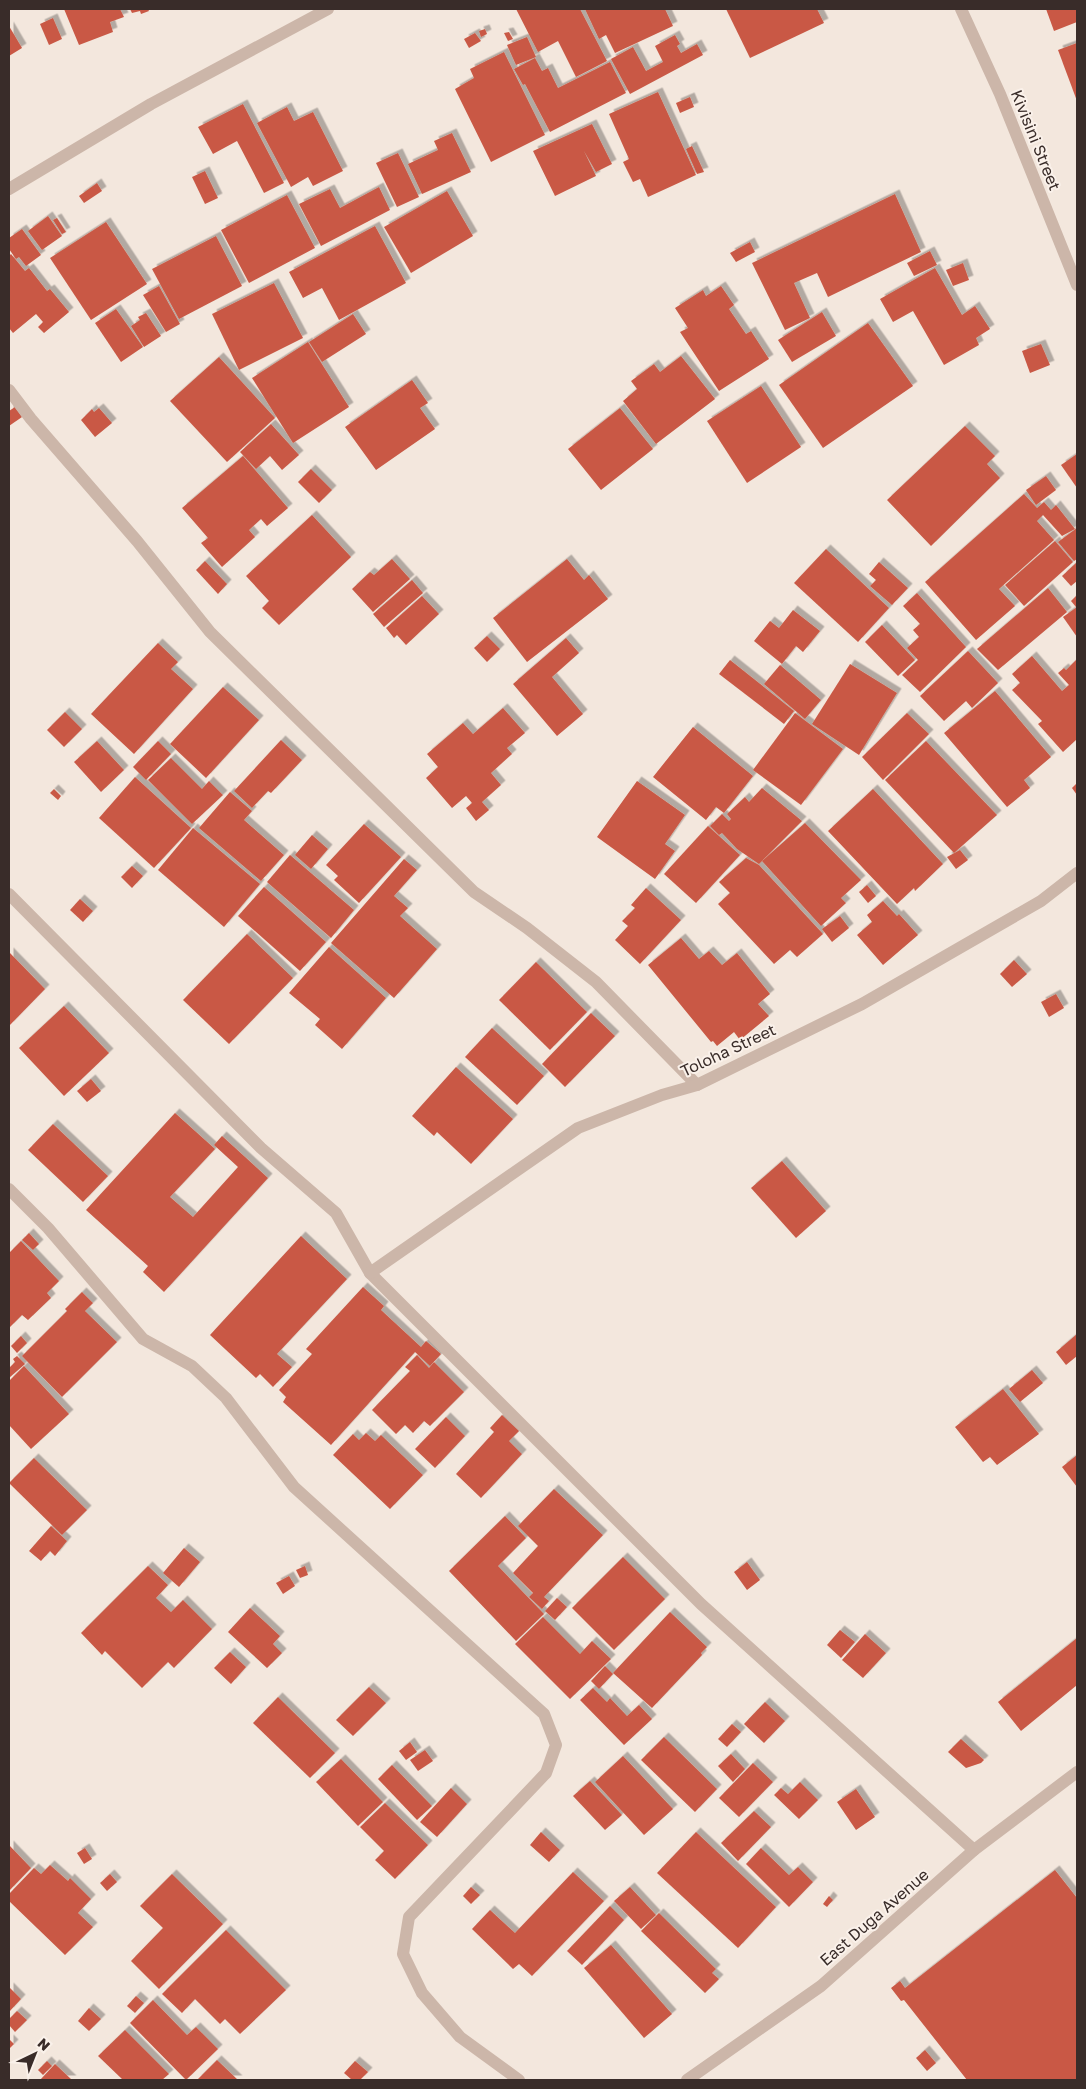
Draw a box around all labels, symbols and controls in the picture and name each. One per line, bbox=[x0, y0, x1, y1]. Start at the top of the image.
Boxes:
street label: Kivisini Street bbox=[1007, 87, 1065, 193]
street label: Toloha Street bbox=[677, 1019, 779, 1081]
street label: East Duga Avenue bbox=[815, 1864, 933, 1970]
north arrow bbox=[10, 2029, 60, 2079]
text: N bbox=[35, 2034, 54, 2054]

